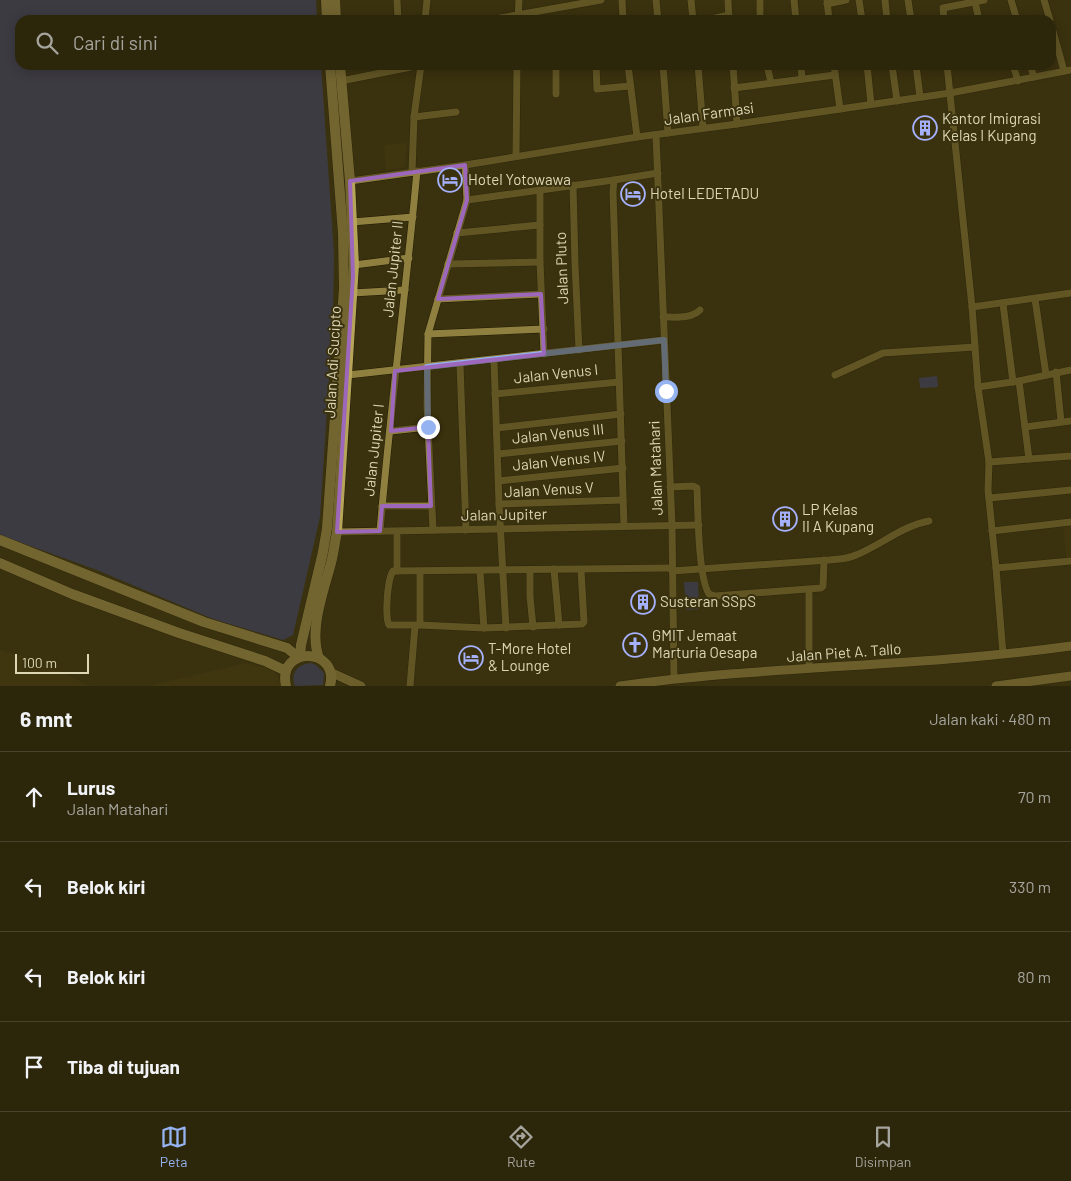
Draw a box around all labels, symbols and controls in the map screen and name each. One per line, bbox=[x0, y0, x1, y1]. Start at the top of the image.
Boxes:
search box bbox=[15, 15, 1056, 70]
icon: search bbox=[33, 29, 61, 57]
text: Cari di sini bbox=[73, 31, 158, 54]
street label: Jalan Farmasi bbox=[663, 98, 755, 128]
place label: Kantor Imigrasi Kelas I Kupang bbox=[942, 109, 1041, 144]
building icon: Kantor Imigrasi Kelas I Kupang bbox=[912, 115, 938, 141]
hotel icon: Hotel Yotowawa bbox=[437, 167, 463, 193]
place label: Hotel Yotowawa bbox=[468, 170, 571, 188]
hotel icon: Hotel LEDETADU bbox=[620, 181, 646, 207]
place label: Hotel LEDETADU bbox=[650, 184, 759, 202]
street label: Jalan Jupiter II bbox=[378, 220, 406, 318]
street label: Jalan Pluto bbox=[551, 232, 571, 304]
street label: Jalan Adi Sucipto bbox=[320, 305, 344, 419]
street label: Jalan Venus I bbox=[513, 360, 599, 386]
route start bbox=[655, 380, 678, 403]
street label: Jalan Jupiter I bbox=[359, 403, 387, 497]
route end bbox=[417, 416, 440, 439]
street label: Jalan Venus III bbox=[511, 419, 605, 447]
street label: Jalan Matahari bbox=[644, 420, 666, 516]
street label: Jalan Venus IV bbox=[511, 446, 607, 474]
street label: Jalan Venus V bbox=[504, 478, 594, 500]
place label: LP Kelas II A Kupang bbox=[802, 500, 874, 535]
street label: Jalan Jupiter bbox=[461, 504, 548, 524]
building icon: LP Kelas II A Kupang bbox=[772, 506, 798, 532]
building icon: Susteran SSpS bbox=[630, 589, 656, 615]
place label: Susteran SSpS bbox=[660, 592, 756, 610]
place label: GMIT Jemaat Marturia Oesapa bbox=[652, 626, 758, 661]
church icon: GMIT Jemaat Marturia Oesapa bbox=[622, 632, 648, 658]
place label: T-More Hotel & Lounge bbox=[488, 639, 571, 674]
street label: Jalan Piet A. Tallo bbox=[786, 639, 902, 665]
hotel icon: T-More Hotel & Lounge bbox=[458, 645, 484, 671]
scale bar bbox=[15, 651, 89, 674]
text: 100 m bbox=[22, 654, 57, 671]
text: 6 mnt bbox=[20, 706, 72, 731]
text: Jalan kaki · 480 m bbox=[929, 709, 1051, 728]
text: Lurus bbox=[67, 776, 115, 799]
icon: ahead bbox=[20, 783, 48, 811]
text: 70 m bbox=[1018, 787, 1051, 806]
text: Jalan Matahari bbox=[67, 799, 168, 818]
icon: left bbox=[20, 873, 48, 901]
text: Belok kiri bbox=[67, 875, 145, 898]
text: 330 m bbox=[1009, 877, 1051, 896]
icon: left bbox=[20, 963, 48, 991]
text: Belok kiri bbox=[67, 965, 145, 988]
text: 80 m bbox=[1017, 967, 1051, 986]
icon: arrive bbox=[20, 1053, 48, 1081]
text: Tiba di tujuan bbox=[67, 1055, 180, 1078]
tab: Peta bbox=[160, 1123, 188, 1170]
tab: Rute bbox=[507, 1123, 535, 1170]
tab: Disimpan bbox=[855, 1123, 911, 1170]

